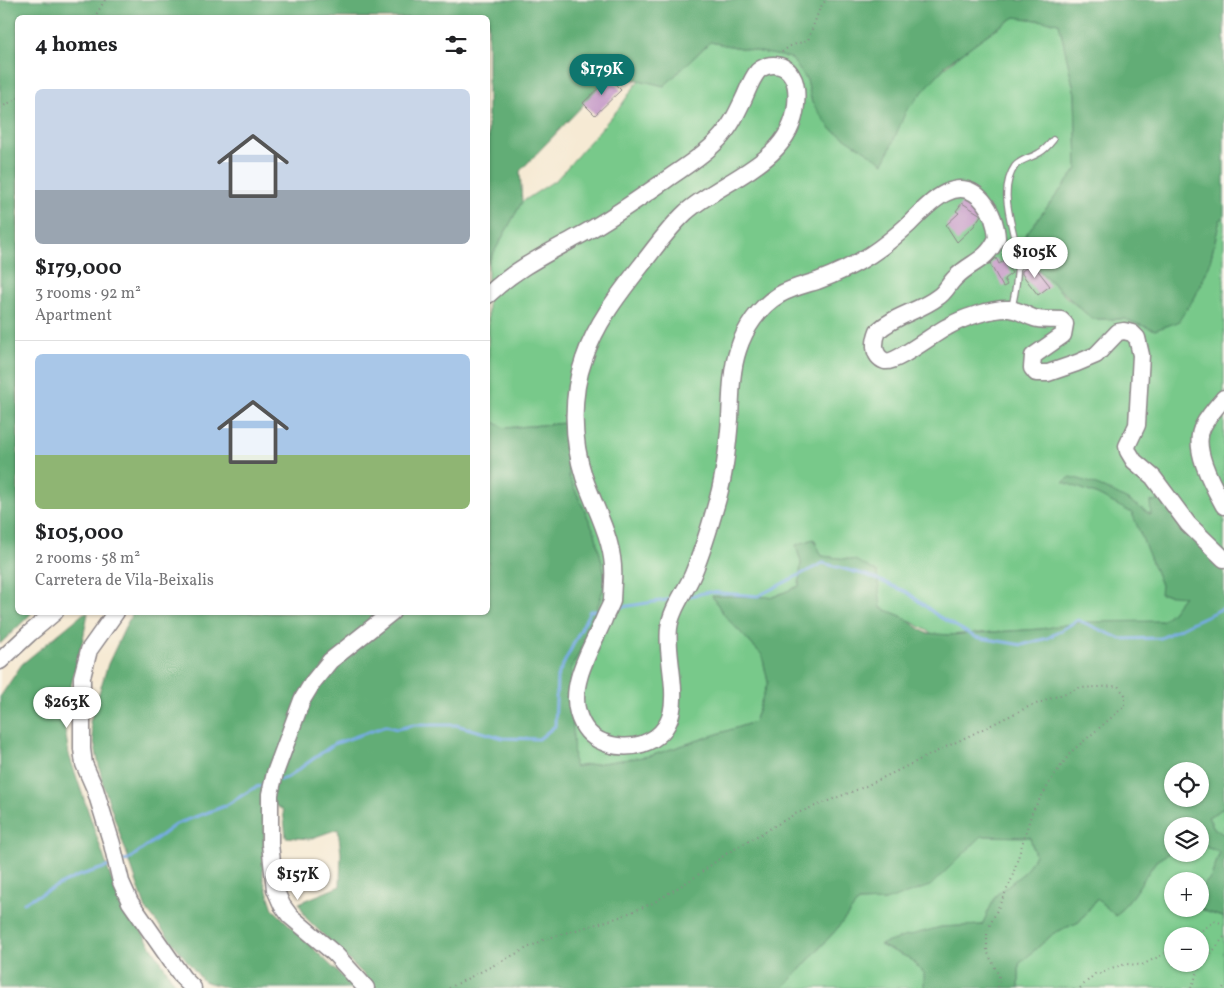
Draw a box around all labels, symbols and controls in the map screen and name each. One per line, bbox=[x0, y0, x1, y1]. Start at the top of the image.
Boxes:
text: 4 homes bbox=[35, 31, 118, 60]
icon: filters bbox=[442, 31, 470, 59]
pin: $179K bbox=[567, 54, 637, 96]
text: $179K bbox=[580, 59, 624, 81]
icon: home bbox=[208, 121, 298, 211]
pin: $105K bbox=[1000, 236, 1070, 279]
text: $105K bbox=[1013, 242, 1057, 264]
text: $179,000 bbox=[35, 254, 122, 283]
text: 3 rooms · 92 m² bbox=[35, 283, 141, 305]
text: Apartment bbox=[35, 305, 112, 327]
icon: home bbox=[208, 387, 298, 477]
text: $105,000 bbox=[35, 519, 123, 548]
text: 2 rooms · 58 m² bbox=[35, 548, 140, 570]
text: Carretera de Vila-Beixalis bbox=[35, 570, 214, 592]
pin: $263K bbox=[32, 686, 102, 729]
text: $263K bbox=[44, 692, 90, 714]
map controls bbox=[1164, 762, 1209, 972]
button: locate bbox=[1164, 762, 1209, 807]
button: layers bbox=[1164, 817, 1209, 862]
pin: $157K bbox=[263, 858, 333, 901]
text: $157K bbox=[277, 864, 319, 886]
button: + bbox=[1164, 872, 1209, 917]
button: − bbox=[1164, 927, 1209, 972]

